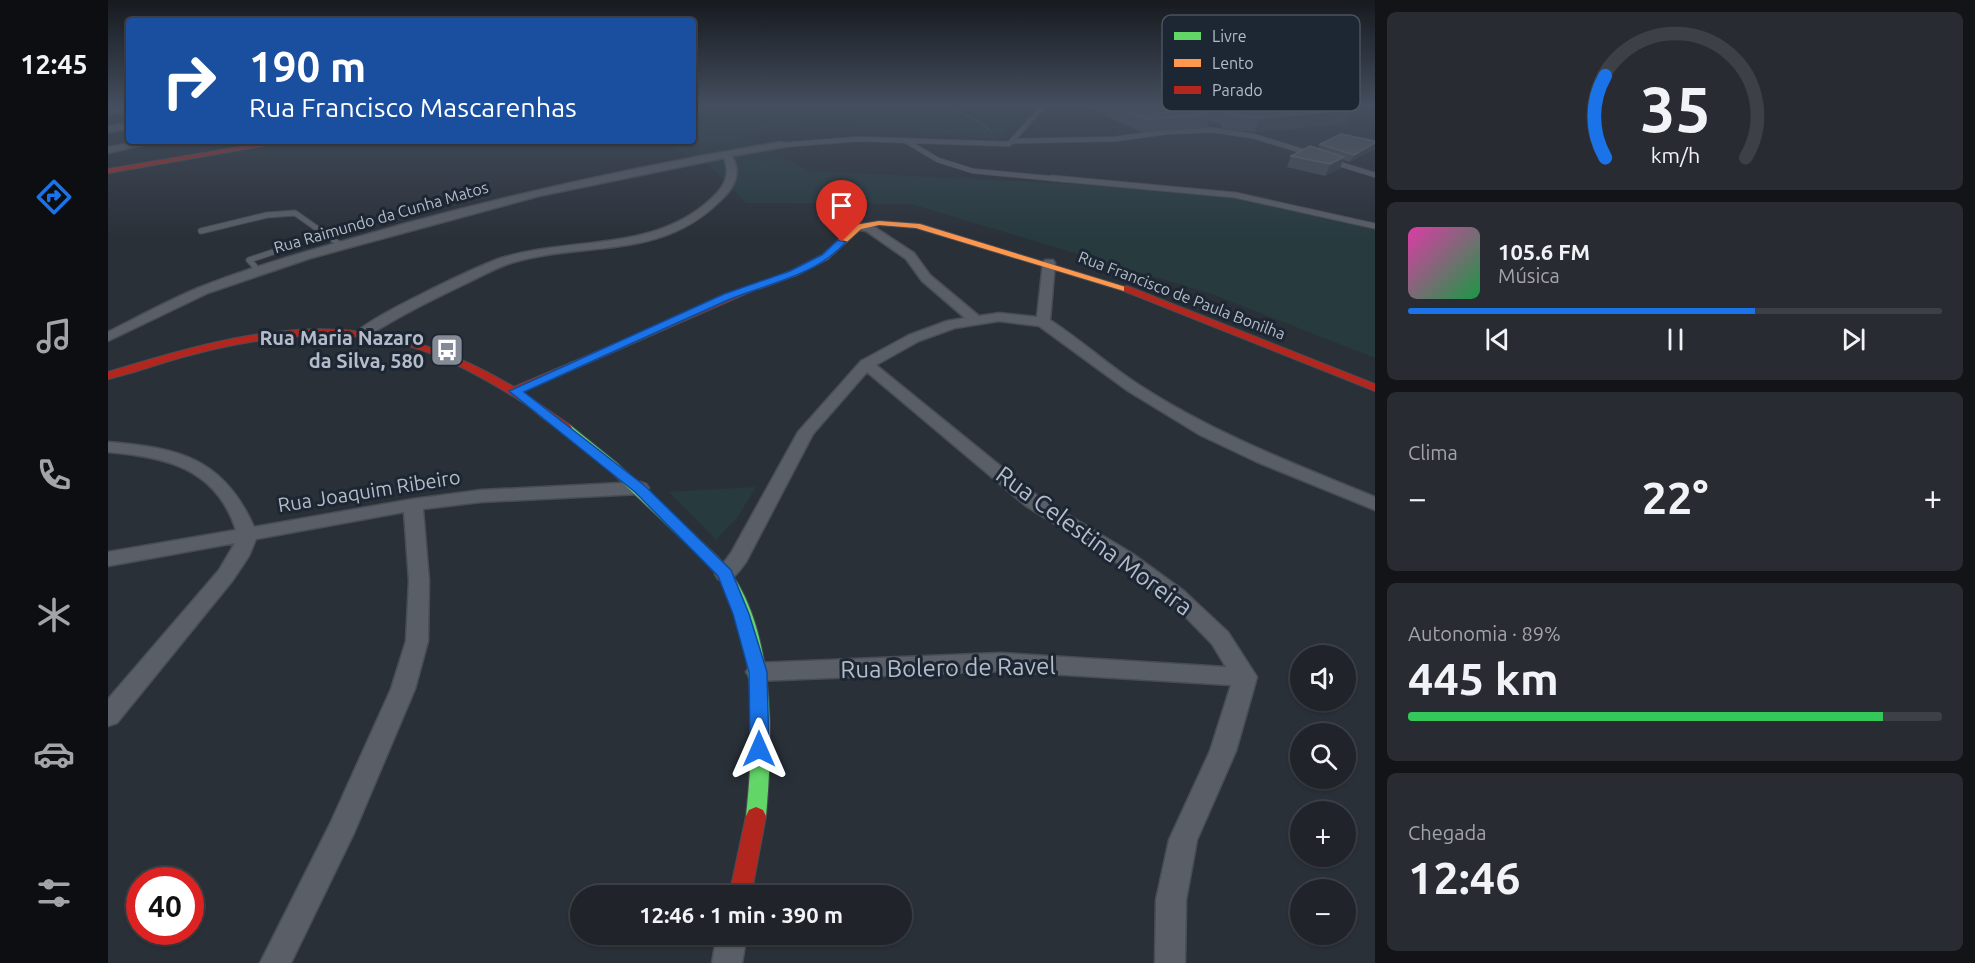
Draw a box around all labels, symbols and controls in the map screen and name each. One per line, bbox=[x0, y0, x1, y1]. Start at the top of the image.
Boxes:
legend bbox=[1162, 15, 1360, 111]
text: Livre bbox=[1212, 27, 1247, 45]
icon: right bbox=[150, 42, 228, 120]
text: 190 m bbox=[249, 43, 366, 90]
text: 12:45 bbox=[20, 49, 88, 79]
text: Lento bbox=[1212, 54, 1254, 72]
text: 35 bbox=[1640, 74, 1710, 144]
text: Parado bbox=[1212, 81, 1263, 99]
text: Rua Francisco Mascarenhas bbox=[249, 92, 577, 122]
text: km/h bbox=[1650, 143, 1700, 167]
icon: directions bbox=[33, 176, 75, 218]
street label: Rua Raimundo da Cunha Matos bbox=[272, 178, 490, 256]
pin bbox=[816, 180, 867, 242]
icon: arrive bbox=[825, 189, 858, 222]
text: 105.6 FM bbox=[1498, 239, 1590, 264]
street label: Rua Francisco de Paula Bonilha bbox=[1076, 247, 1288, 343]
text: Música bbox=[1498, 264, 1560, 287]
icon: music bbox=[33, 315, 75, 357]
icon: previous bbox=[1481, 323, 1514, 356]
icon: pause bbox=[1659, 323, 1692, 356]
icon: next bbox=[1837, 323, 1870, 356]
place label: Rua Maria Nazaro da Silva, 580 bbox=[259, 326, 424, 372]
bus stop icon: Rua Maria Nazaro da Silva, 580 bbox=[429, 332, 465, 368]
text: Clima bbox=[1408, 441, 1458, 464]
icon: phone bbox=[33, 454, 75, 496]
street label: Rua Celestina Moreira bbox=[991, 460, 1198, 621]
street label: Rua Joaquim Ribeiro bbox=[276, 465, 462, 516]
text: 22° bbox=[1642, 472, 1708, 523]
text: − bbox=[1408, 479, 1427, 516]
text: + bbox=[1923, 479, 1942, 516]
icon: climate bbox=[33, 594, 75, 636]
text: Autonomia · 89% bbox=[1408, 622, 1561, 645]
map controls bbox=[1290, 645, 1356, 945]
button: sound bbox=[1290, 645, 1356, 711]
street label: Rua Bolero de Ravel bbox=[840, 652, 1056, 683]
text: 445 km bbox=[1408, 653, 1559, 704]
position arrow bbox=[727, 717, 791, 781]
button: search bbox=[1290, 723, 1356, 789]
icon: car bbox=[33, 733, 75, 775]
button: + bbox=[1290, 801, 1356, 867]
text: Chegada bbox=[1408, 821, 1486, 844]
text: 12:46 bbox=[1408, 852, 1521, 903]
speed limit sign: 40 bbox=[126, 867, 204, 945]
icon: filters bbox=[33, 872, 75, 914]
button: − bbox=[1290, 879, 1356, 945]
text: 12:46 · 1 min · 390 m bbox=[639, 902, 843, 927]

